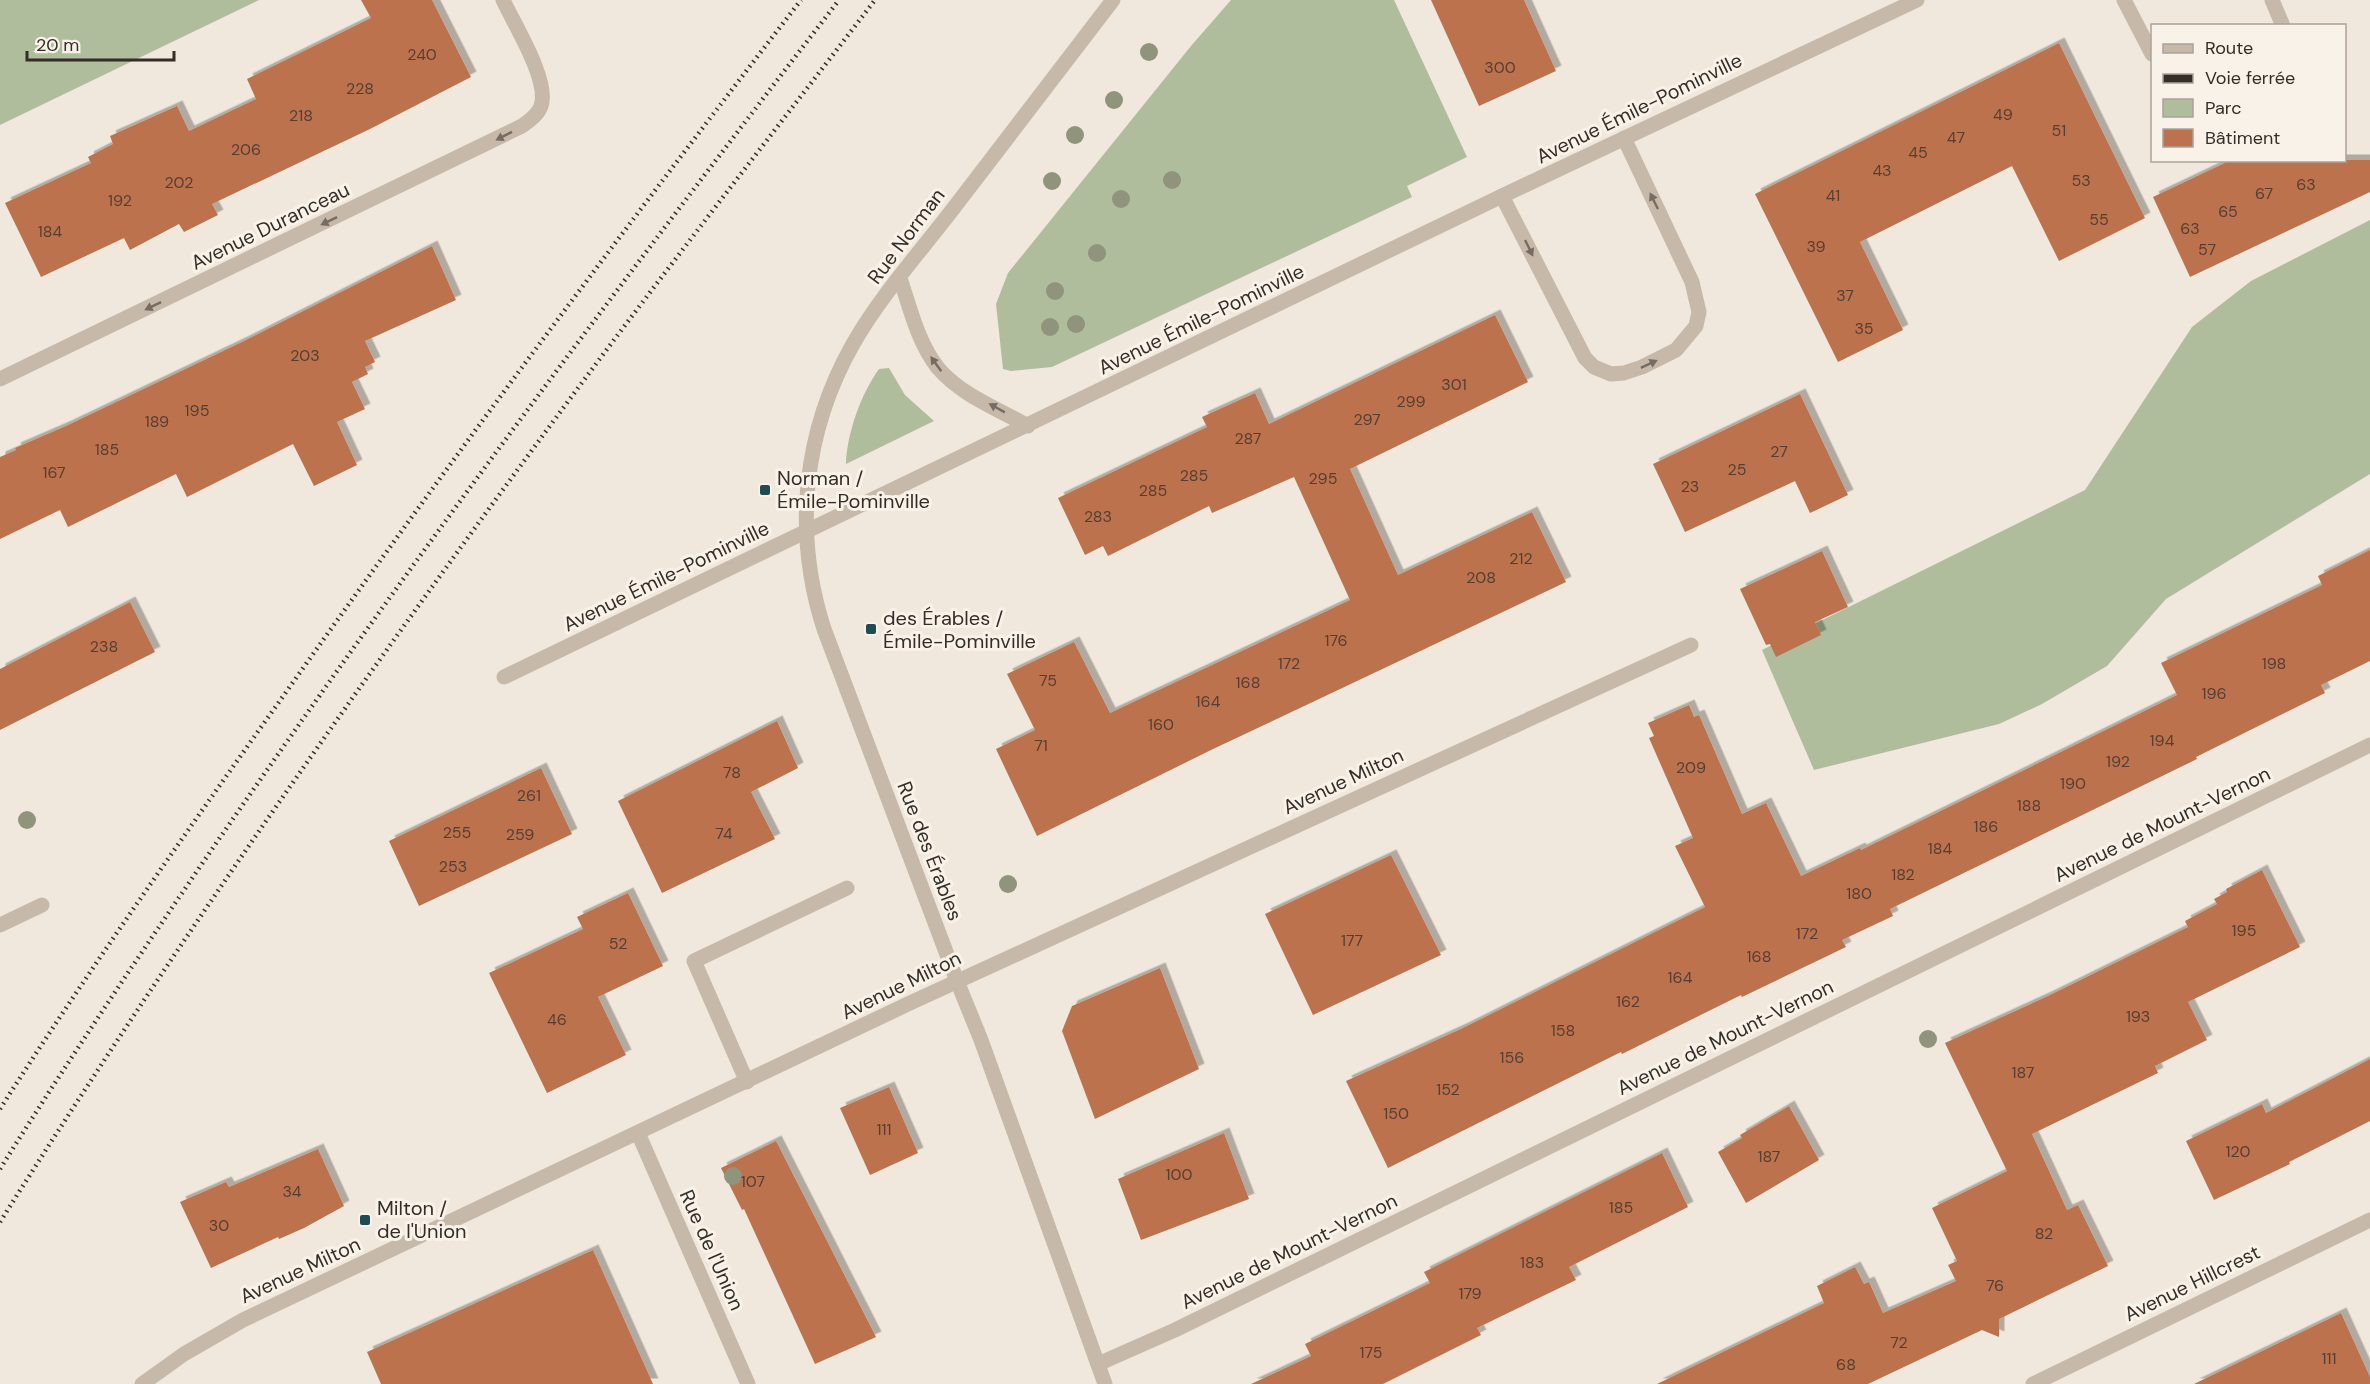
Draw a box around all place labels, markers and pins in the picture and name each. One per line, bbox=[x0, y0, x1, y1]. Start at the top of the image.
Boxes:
place label: Norman / Émile-Pominville bbox=[777, 465, 930, 514]
marker: Norman / Émile-Pominville bbox=[758, 483, 772, 497]
place label: des Érables / Émile-Pominville bbox=[883, 605, 1036, 654]
marker: des Érables / Émile-Pominville bbox=[864, 622, 878, 636]
place label: Milton / de l'Union bbox=[377, 1195, 467, 1244]
marker: Milton / de l'Union bbox=[358, 1213, 372, 1227]

